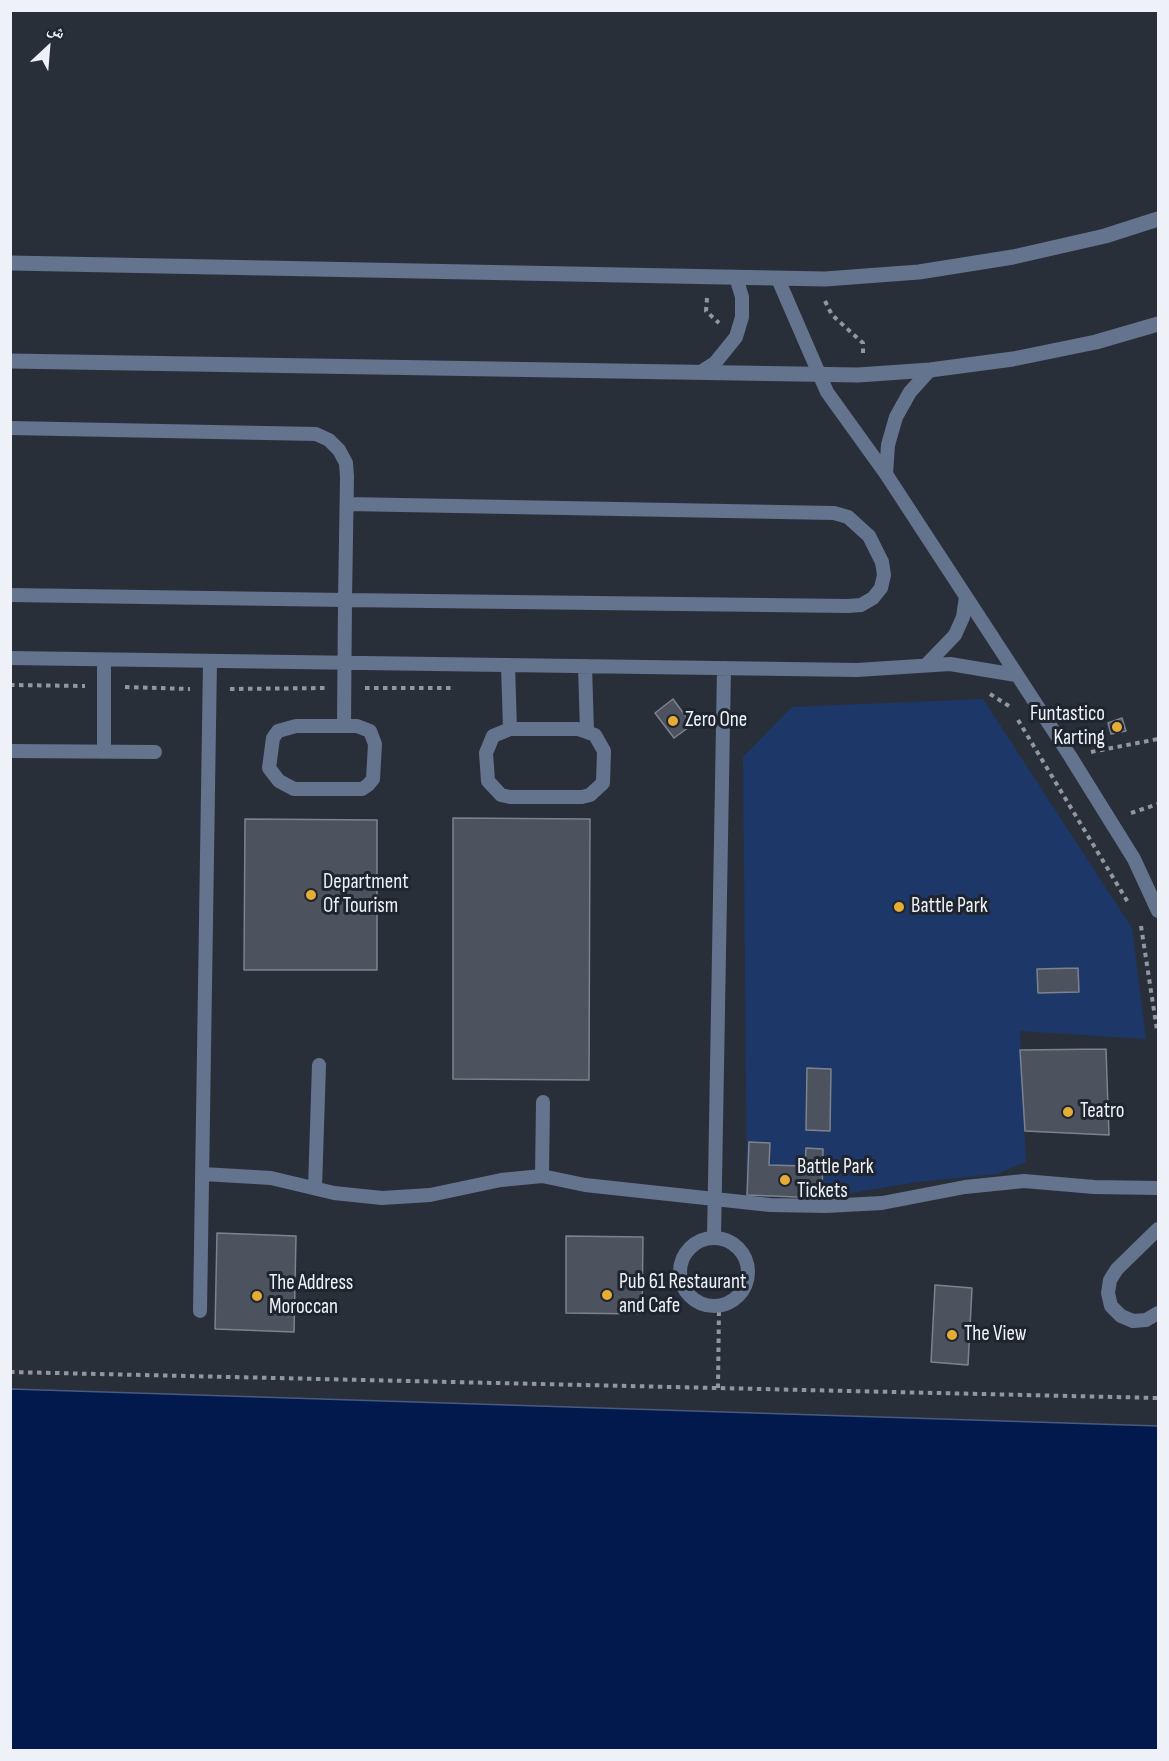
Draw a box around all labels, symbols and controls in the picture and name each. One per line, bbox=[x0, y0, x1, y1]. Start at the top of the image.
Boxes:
north arrow bbox=[18, 18, 78, 78]
text: ش bbox=[44, 19, 68, 44]
place label: Funtastico Karting bbox=[1030, 702, 1105, 752]
place label: Zero One bbox=[685, 708, 747, 734]
marker: Zero One bbox=[666, 714, 680, 728]
marker: Funtastico Karting bbox=[1110, 720, 1124, 734]
place label: Department Of Tourism bbox=[323, 870, 409, 920]
marker: Department Of Tourism bbox=[304, 888, 318, 902]
place label: Battle Park bbox=[911, 894, 988, 920]
marker: Battle Park bbox=[892, 900, 906, 914]
place label: Teatro bbox=[1080, 1099, 1124, 1125]
marker: Teatro bbox=[1061, 1105, 1075, 1119]
place label: Battle Park Tickets bbox=[797, 1155, 874, 1205]
marker: Battle Park Tickets bbox=[778, 1173, 792, 1187]
place label: Pub 61 Restaurant and Cafe bbox=[619, 1270, 746, 1320]
place label: The Address Moroccan bbox=[269, 1271, 353, 1321]
marker: Pub 61 Restaurant and Cafe bbox=[600, 1288, 614, 1302]
marker: The Address Moroccan bbox=[250, 1289, 264, 1303]
place label: The View bbox=[964, 1322, 1027, 1348]
marker: The View bbox=[945, 1328, 959, 1342]

